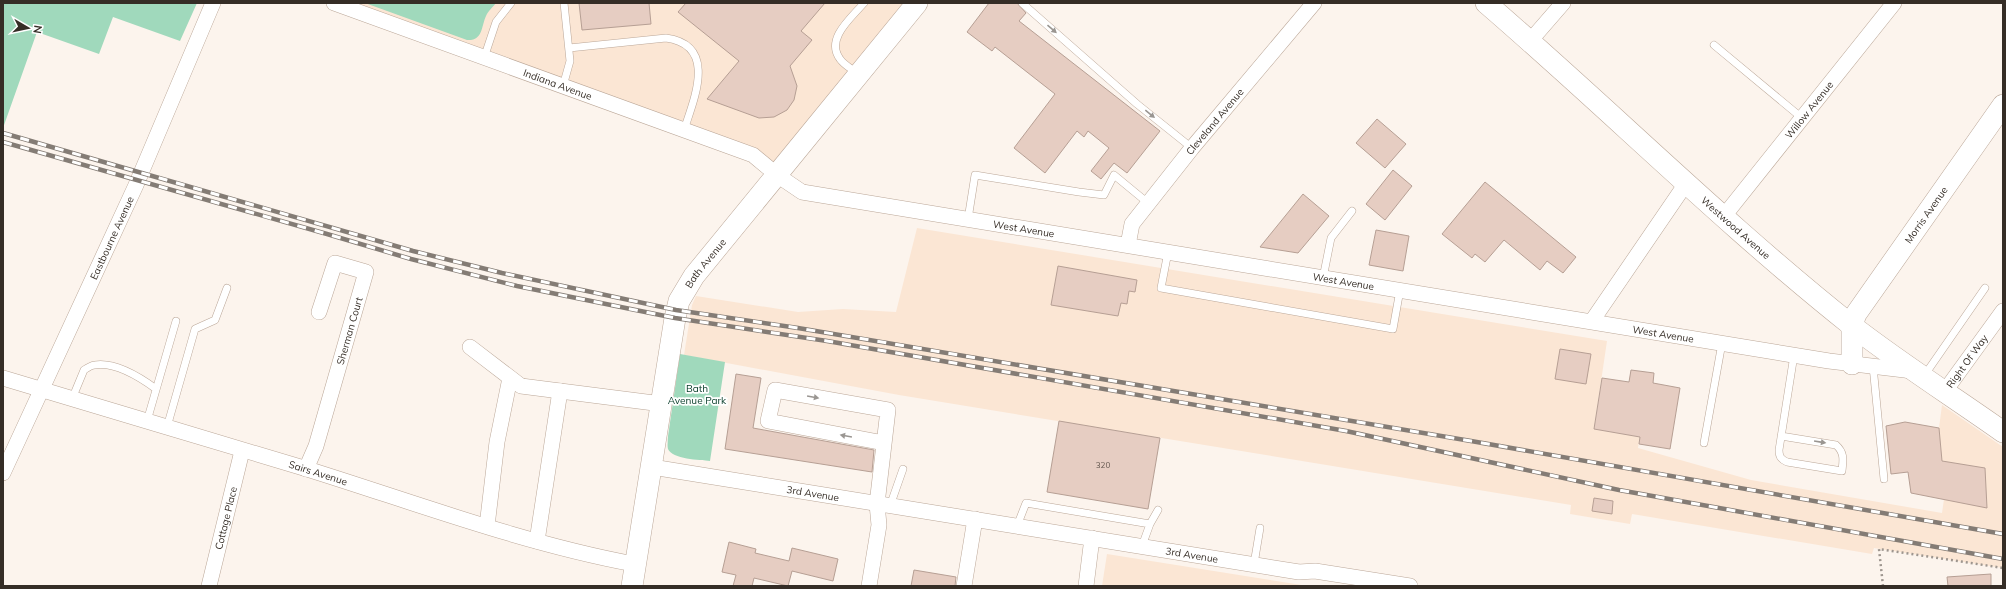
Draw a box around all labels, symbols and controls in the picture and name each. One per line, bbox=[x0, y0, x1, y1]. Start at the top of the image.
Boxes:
north arrow bbox=[8, 8, 48, 48]
text: N bbox=[30, 24, 45, 35]
one-way arrow bbox=[1047, 24, 1057, 33]
street label: Indiana Avenue bbox=[521, 66, 594, 103]
street label: Willow Avenue bbox=[1782, 79, 1836, 141]
street label: Cleveland Avenue bbox=[1183, 86, 1247, 158]
one-way arrow bbox=[1145, 110, 1155, 118]
street label: Morris Avenue bbox=[1902, 184, 1951, 246]
street label: Eastbourne Avenue bbox=[87, 194, 137, 282]
street label: Westwood Avenue bbox=[1698, 194, 1773, 262]
street label: West Avenue bbox=[992, 218, 1055, 240]
street label: Bath Avenue bbox=[682, 236, 729, 291]
street label: West Avenue bbox=[1312, 270, 1375, 293]
street label: Sherman Court bbox=[334, 295, 366, 366]
street label: West Avenue bbox=[1632, 323, 1695, 346]
street label: Right Of Way bbox=[1943, 332, 1991, 391]
park label: Bath Avenue Park bbox=[668, 382, 727, 407]
one-way arrow bbox=[807, 394, 819, 400]
one-way arrow bbox=[840, 432, 852, 438]
one-way arrow bbox=[1814, 439, 1826, 445]
street label: Sairs Avenue bbox=[287, 458, 349, 488]
house number: 320 bbox=[1096, 460, 1110, 470]
street label: 3rd Avenue bbox=[786, 483, 840, 504]
street label: Cottage Place bbox=[212, 485, 240, 551]
street label: 3rd Avenue bbox=[1165, 544, 1219, 566]

